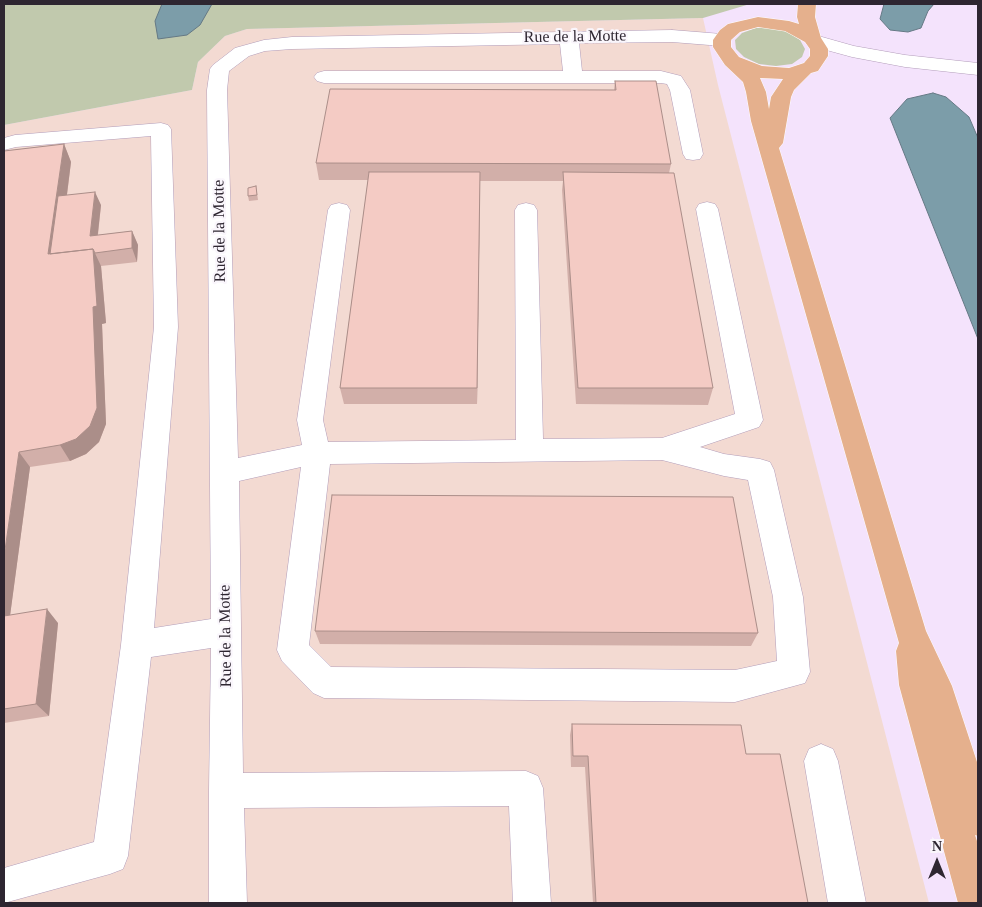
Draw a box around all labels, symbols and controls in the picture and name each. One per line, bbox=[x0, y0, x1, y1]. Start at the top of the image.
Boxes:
street label: Rue de la Motte bbox=[524, 27, 626, 47]
street label: Rue de la Motte bbox=[210, 180, 230, 282]
street label: Rue de la Motte bbox=[216, 585, 236, 687]
north arrow bbox=[912, 837, 962, 887]
text: N bbox=[932, 839, 942, 854]

